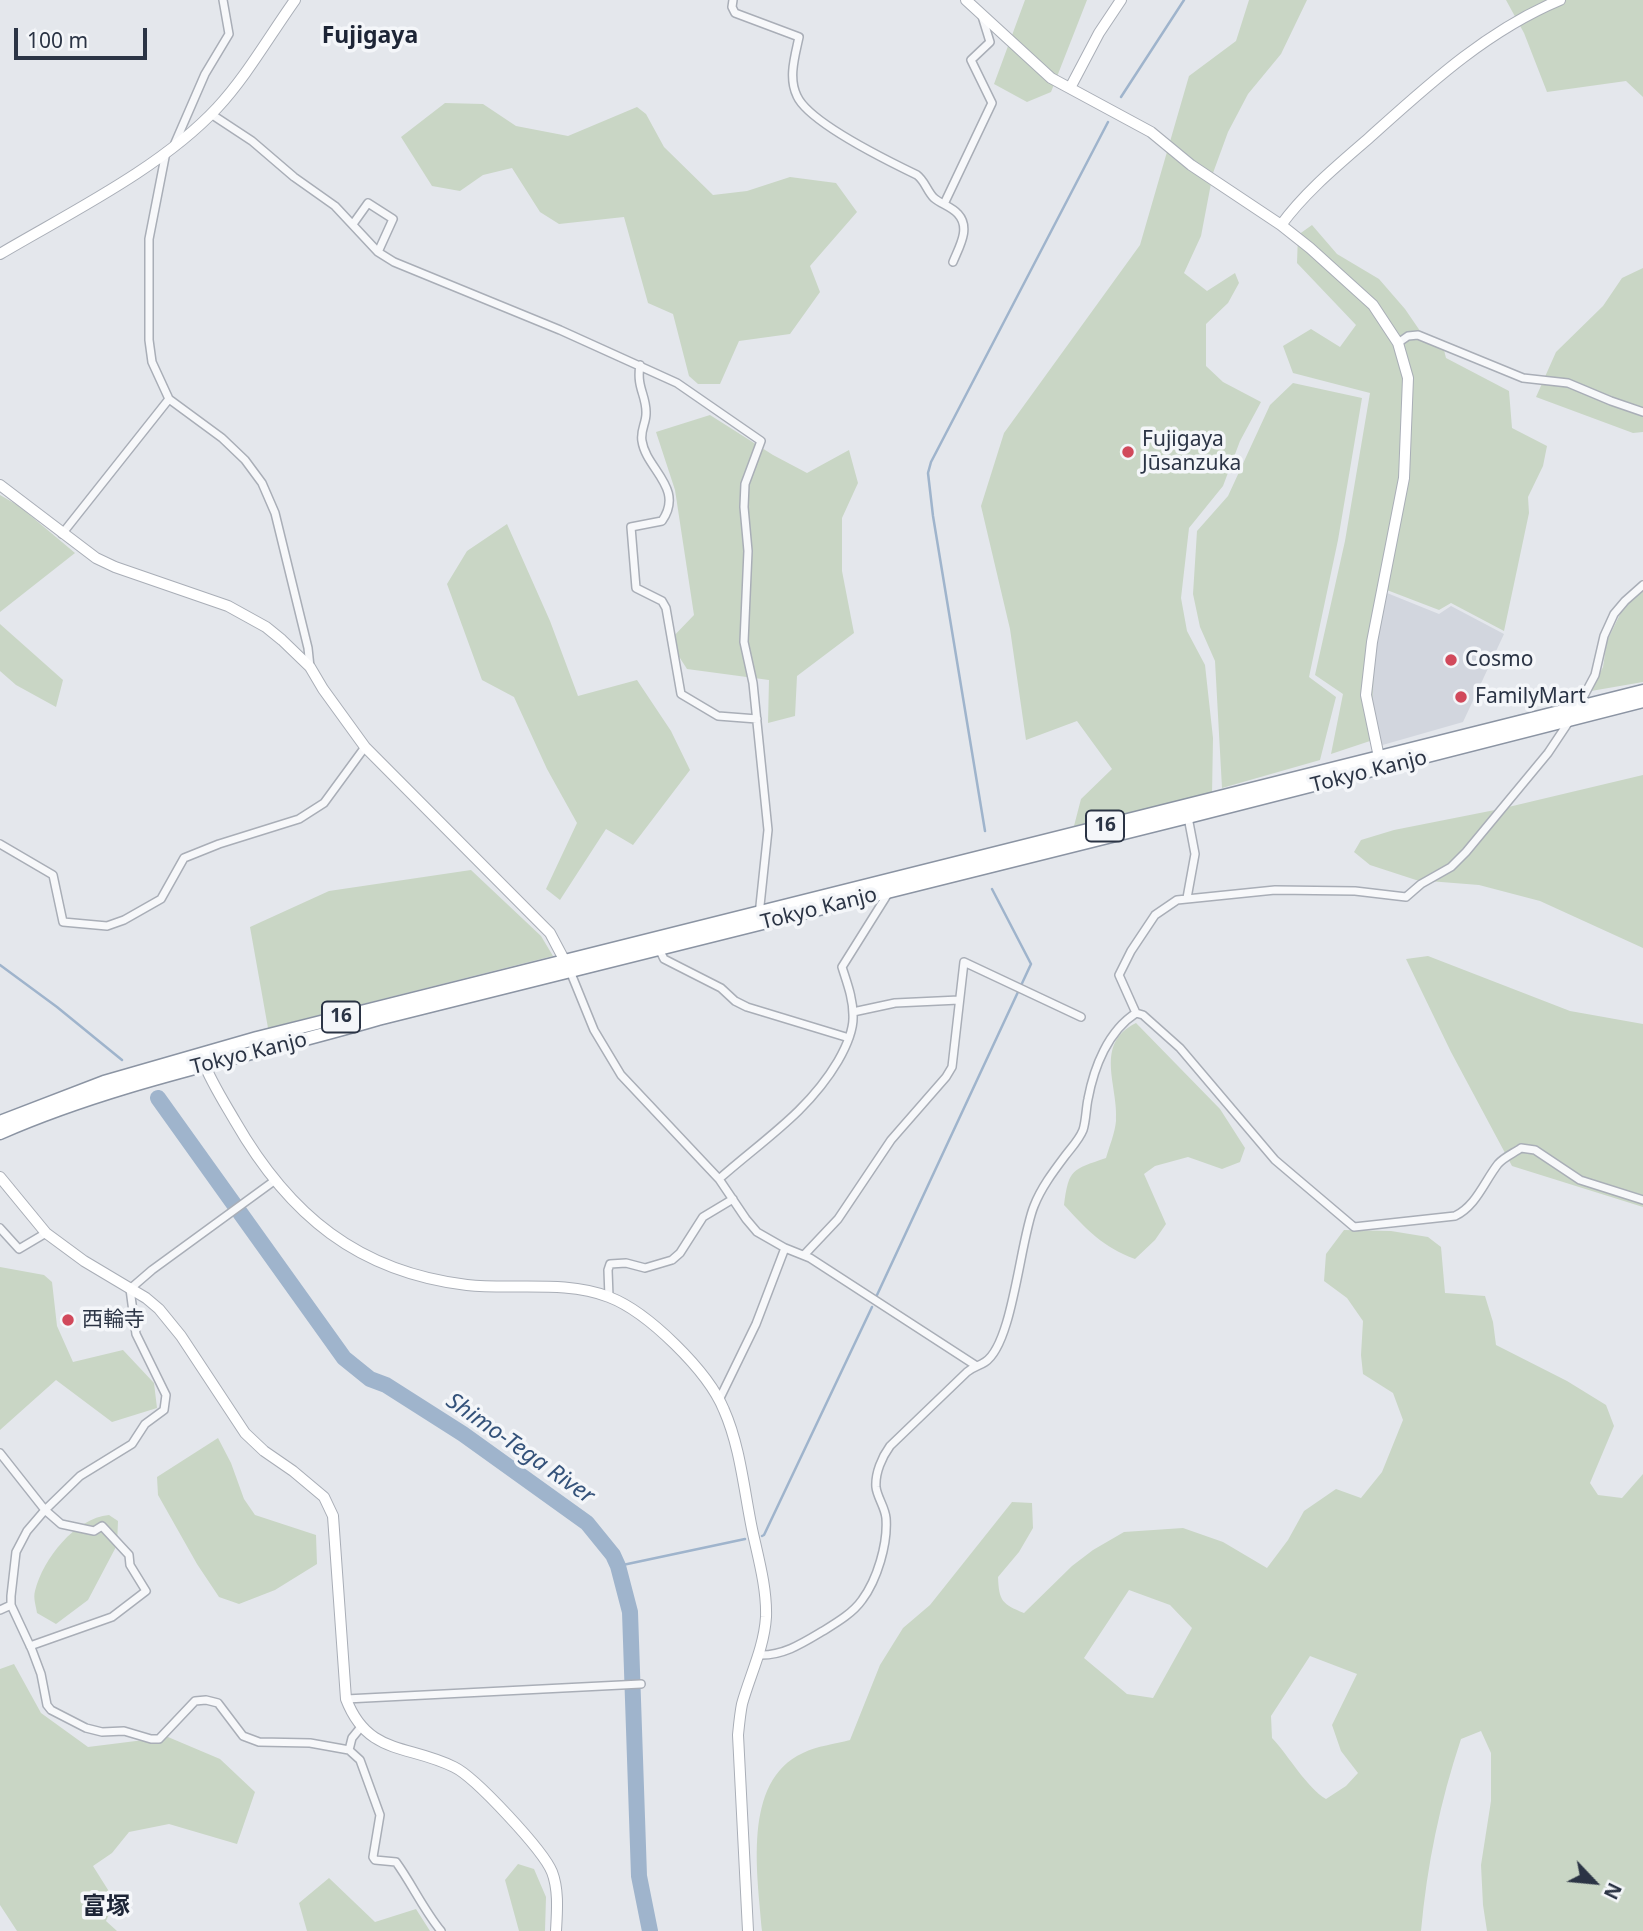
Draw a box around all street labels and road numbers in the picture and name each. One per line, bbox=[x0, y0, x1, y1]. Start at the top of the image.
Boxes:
street label: Tokyo Kanjo bbox=[1308, 745, 1430, 799]
road number: 16 bbox=[1086, 810, 1124, 842]
street label: Tokyo Kanjo bbox=[758, 882, 880, 936]
road number: 16 bbox=[322, 1001, 360, 1032]
street label: Tokyo Kanjo bbox=[188, 1027, 310, 1081]

